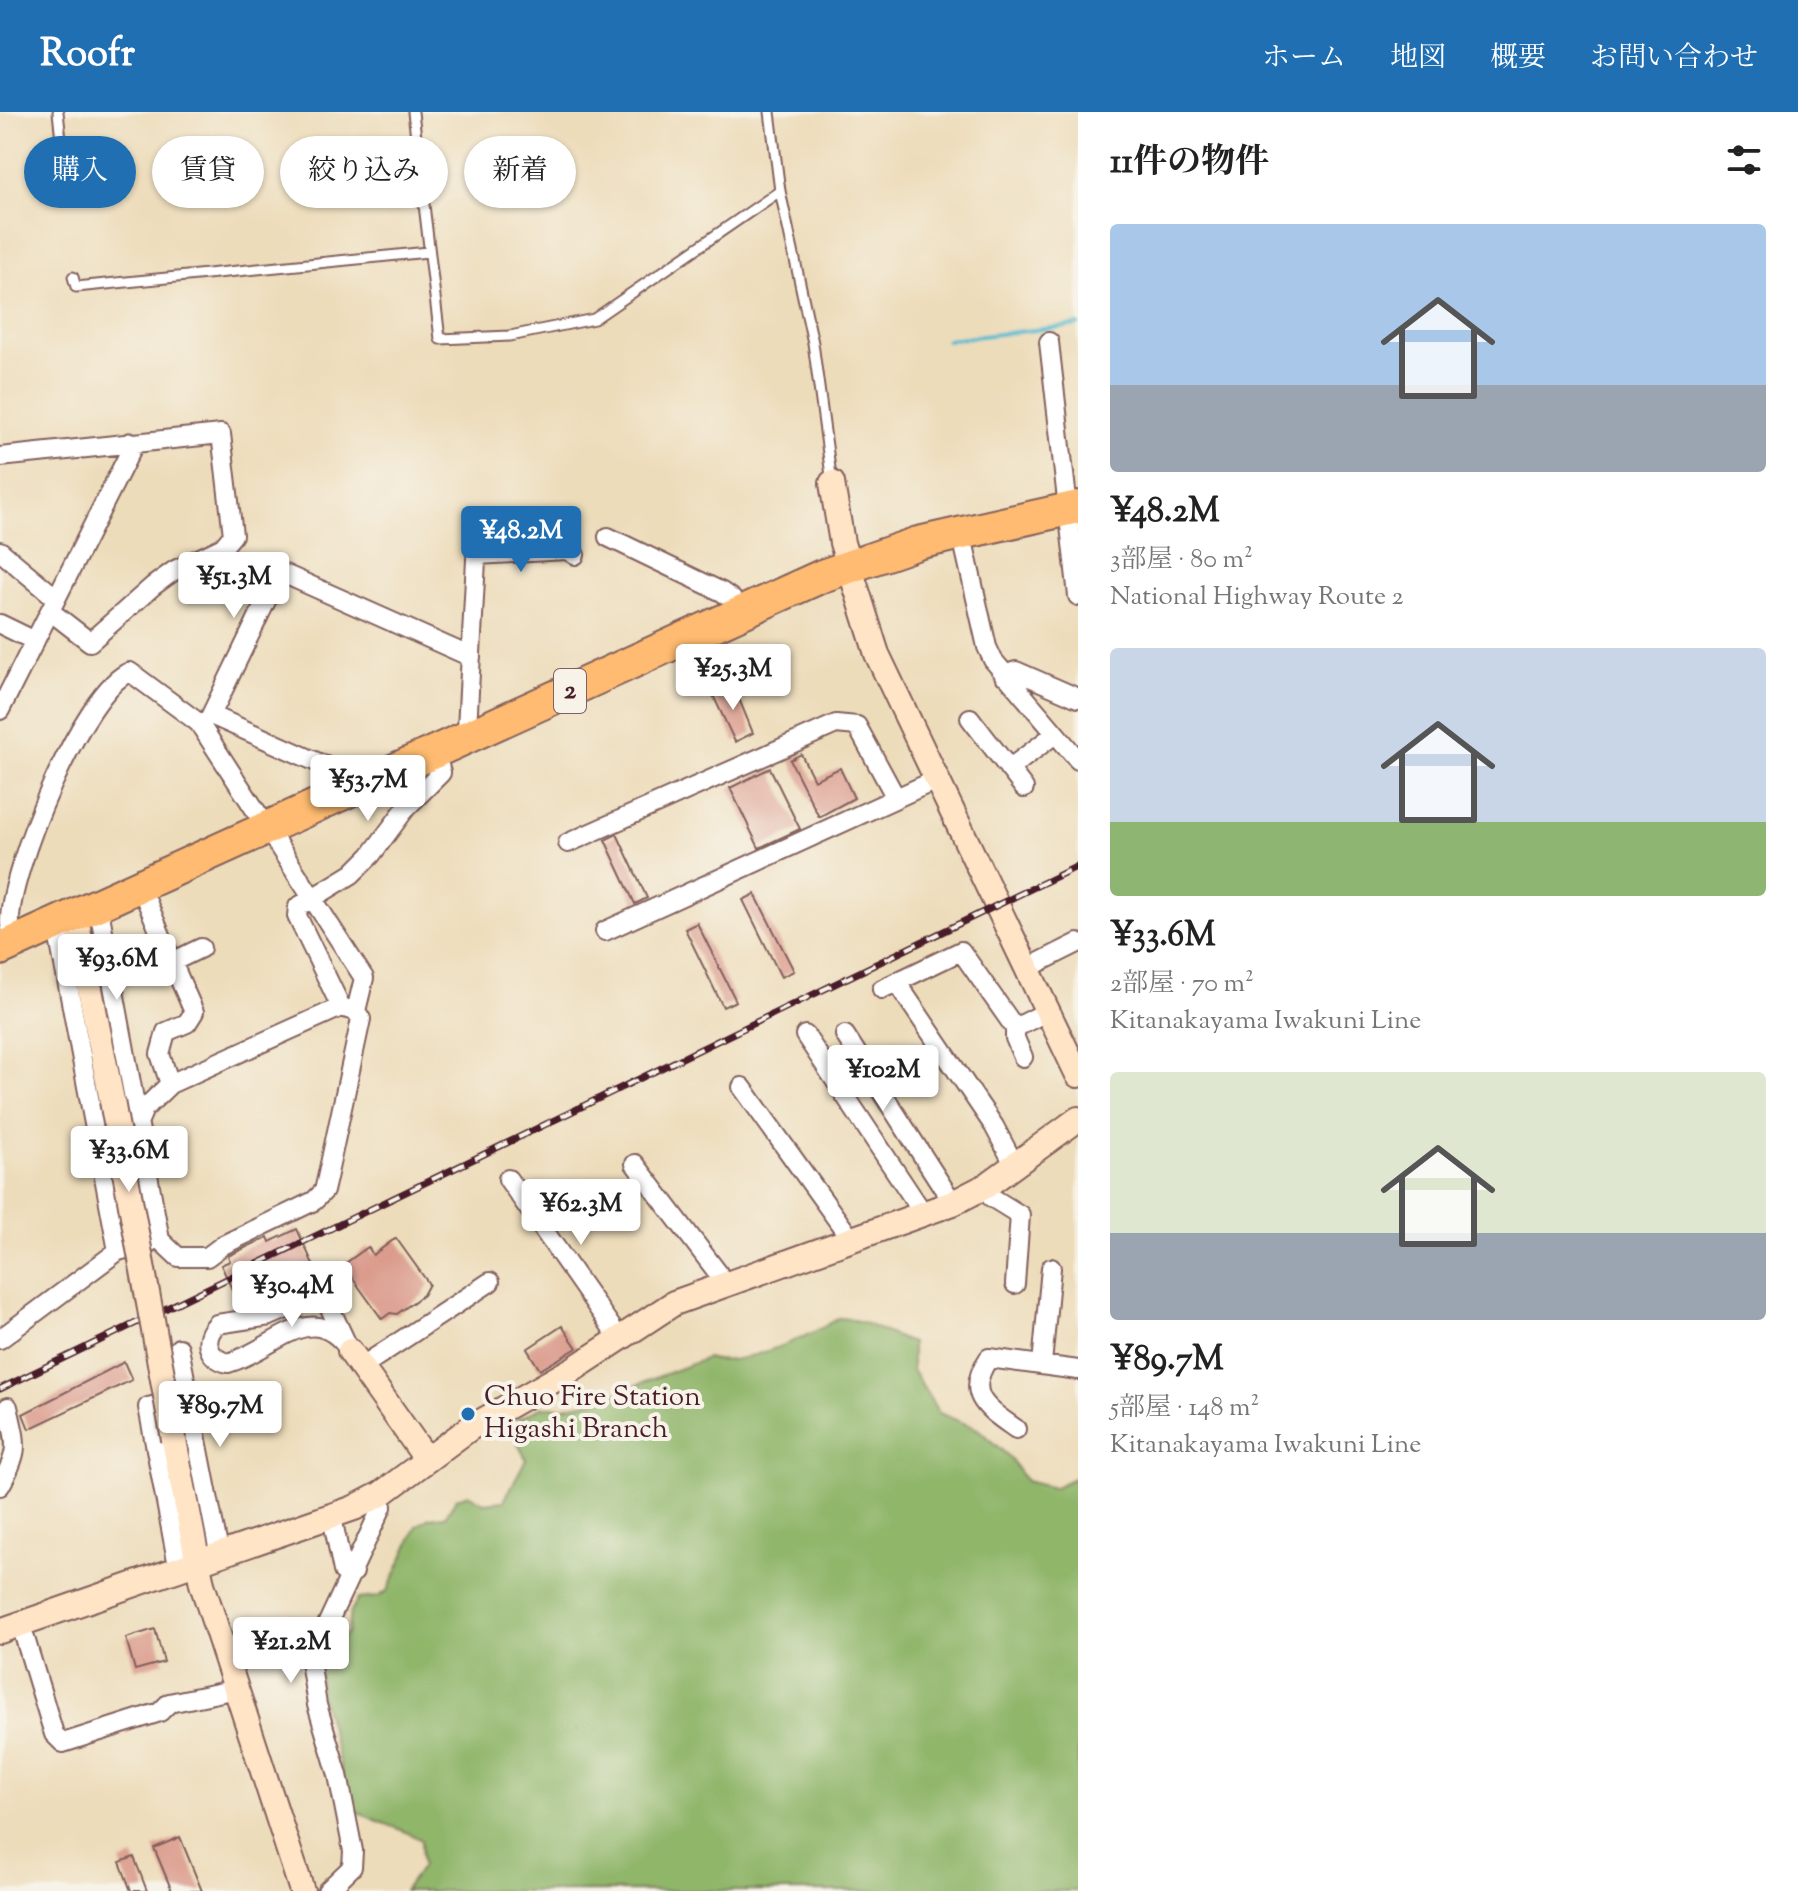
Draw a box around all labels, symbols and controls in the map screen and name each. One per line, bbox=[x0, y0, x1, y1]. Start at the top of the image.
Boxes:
text: Roofr bbox=[40, 29, 135, 83]
text: ホーム bbox=[1262, 39, 1346, 79]
text: 地図 bbox=[1390, 39, 1446, 79]
text: 概要 bbox=[1490, 39, 1546, 79]
text: お問い合わせ bbox=[1590, 39, 1758, 79]
chip: 購入 bbox=[24, 136, 136, 208]
chip: 賃貸 bbox=[152, 136, 264, 208]
chip: 絞り込み bbox=[280, 136, 448, 208]
chip: 新着 bbox=[464, 136, 576, 208]
icon: filters bbox=[1722, 138, 1766, 182]
text: 11件の物件 bbox=[1110, 139, 1269, 188]
icon: home bbox=[1366, 276, 1510, 420]
text: ¥48.2M bbox=[1110, 488, 1219, 537]
pin: ¥48.2M bbox=[456, 506, 586, 574]
text: ¥48.2M bbox=[479, 513, 563, 550]
text: 3部屋 · 80 m² bbox=[1110, 542, 1253, 579]
pin: ¥51.3M bbox=[169, 552, 299, 620]
text: ¥51.3M bbox=[196, 559, 272, 596]
text: National Highway Route 2 bbox=[1110, 579, 1404, 616]
pin: ¥25.3M bbox=[668, 644, 798, 712]
text: ¥25.3M bbox=[694, 651, 772, 688]
road number: 2 bbox=[554, 669, 586, 713]
icon: home bbox=[1366, 700, 1510, 844]
pin: ¥53.7M bbox=[303, 755, 433, 823]
text: ¥53.7M bbox=[328, 762, 408, 799]
text: ¥33.6M bbox=[1110, 912, 1215, 961]
pin: ¥93.6M bbox=[52, 934, 182, 1002]
text: ¥93.6M bbox=[76, 941, 158, 978]
text: 2部屋 · 70 m² bbox=[1110, 966, 1254, 1003]
text: Kitanakayama Iwakuni Line bbox=[1110, 1003, 1421, 1040]
pin: ¥102M bbox=[827, 1045, 939, 1113]
text: ¥102M bbox=[846, 1052, 920, 1089]
icon: home bbox=[1366, 1124, 1510, 1268]
pin: ¥33.6M bbox=[64, 1126, 194, 1194]
text: ¥33.6M bbox=[89, 1133, 169, 1170]
pin: ¥62.3M bbox=[516, 1179, 646, 1247]
text: ¥62.3M bbox=[539, 1186, 623, 1223]
pin: ¥30.4M bbox=[227, 1261, 357, 1329]
text: ¥30.4M bbox=[250, 1268, 334, 1305]
text: ¥89.7M bbox=[1110, 1336, 1223, 1385]
place label: Chuo Fire Station Higashi Branch bbox=[484, 1378, 701, 1450]
pin: ¥89.7M bbox=[155, 1381, 285, 1449]
text: ¥89.7M bbox=[177, 1388, 263, 1425]
text: 5部屋 · 148 m² bbox=[1110, 1390, 1259, 1427]
marker: Chuo Fire Station Higashi Branch bbox=[459, 1405, 477, 1423]
text: Kitanakayama Iwakuni Line bbox=[1110, 1427, 1421, 1464]
pin: ¥21.2M bbox=[226, 1617, 356, 1685]
text: ¥21.2M bbox=[251, 1624, 331, 1661]

